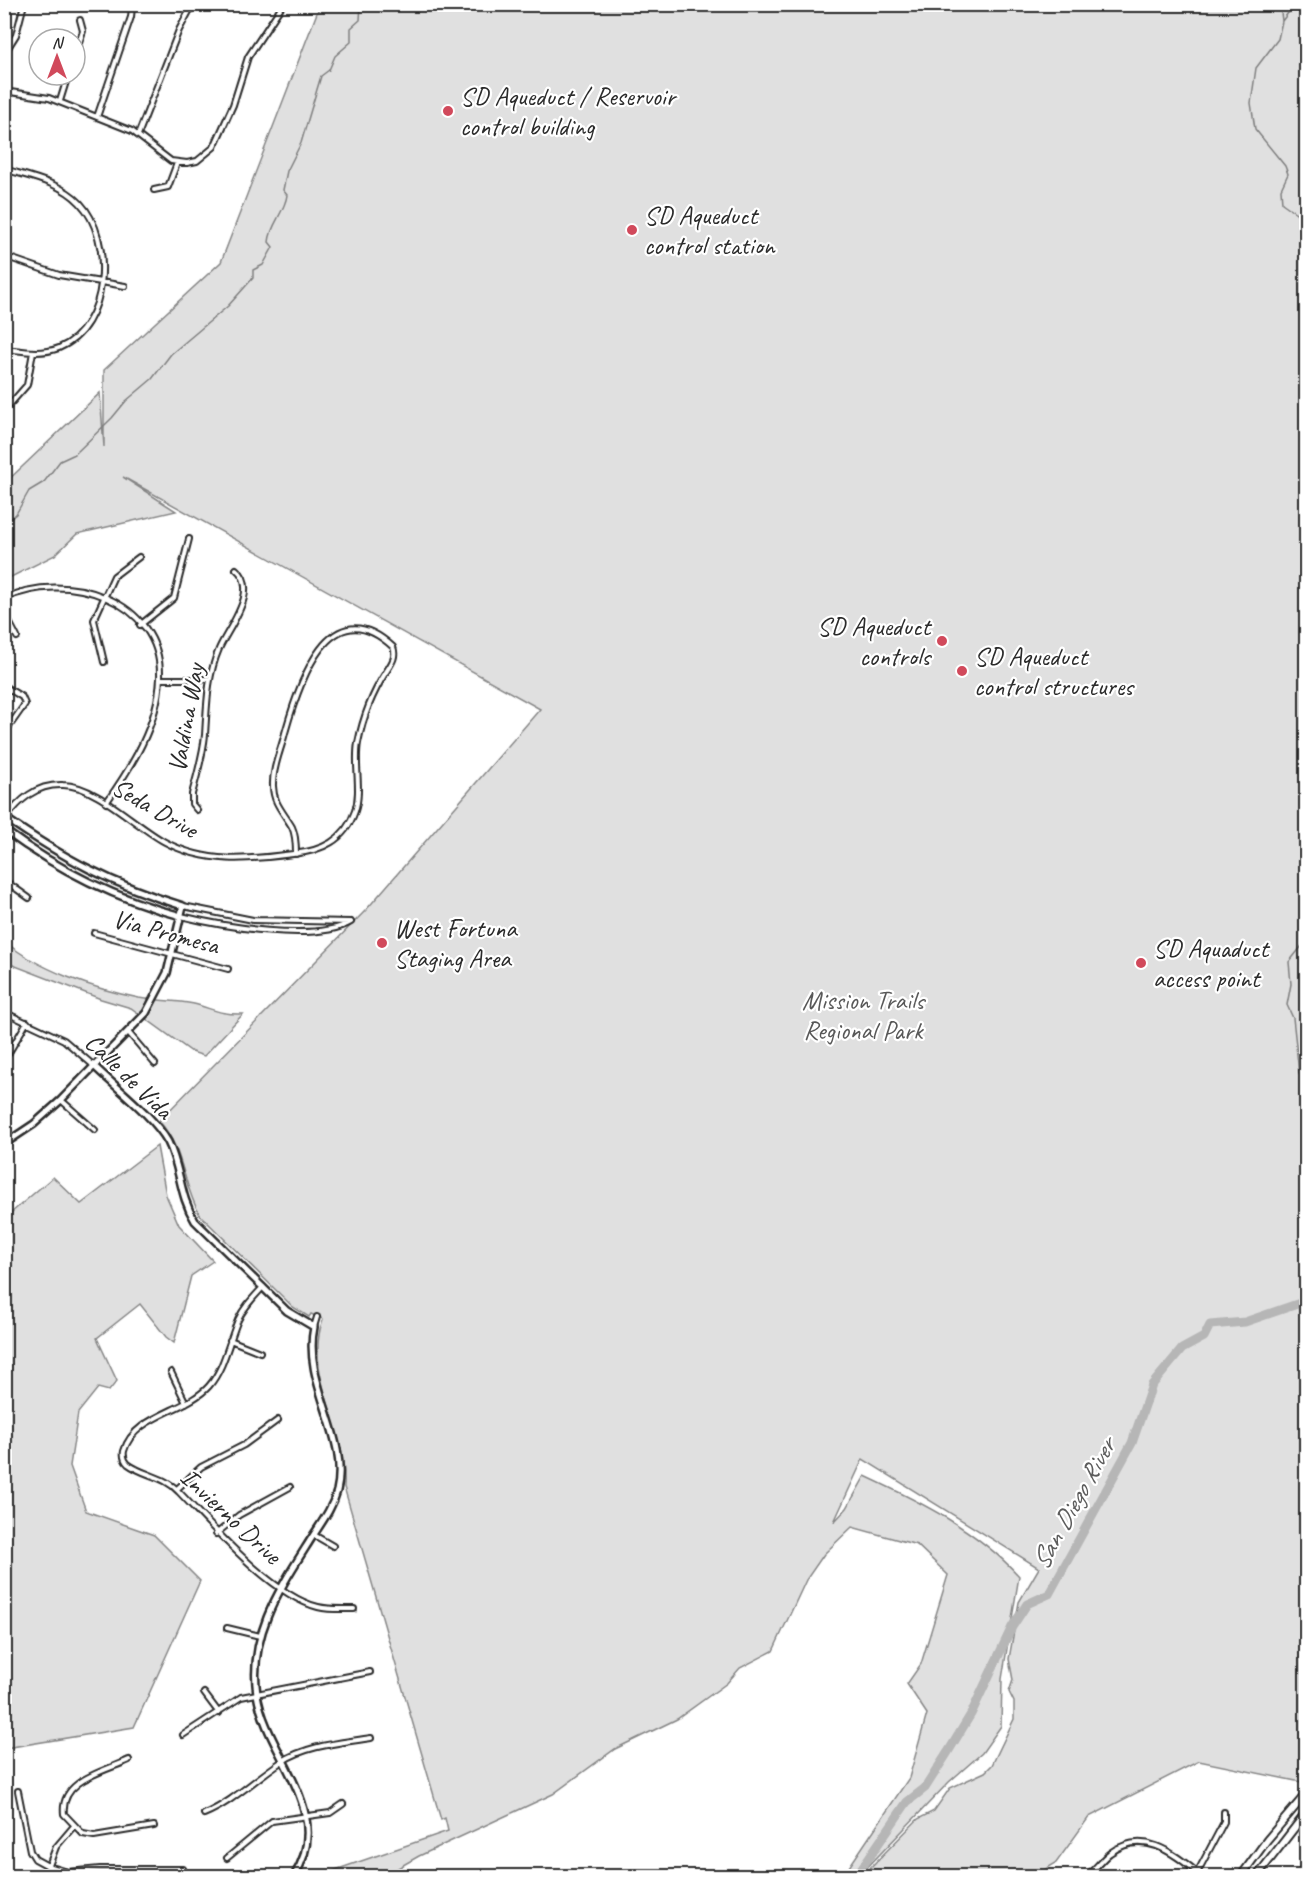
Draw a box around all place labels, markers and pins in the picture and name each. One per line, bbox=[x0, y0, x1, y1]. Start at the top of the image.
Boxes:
place label: SD Aqueduct / Reservoir control building bbox=[460, 80, 678, 143]
marker: SD Aqueduct / Reservoir control building bbox=[441, 104, 455, 118]
place label: SD Aqueduct control station bbox=[644, 199, 776, 262]
marker: SD Aqueduct control station bbox=[625, 223, 639, 237]
place label: SD Aqueduct controls bbox=[817, 610, 932, 673]
marker: SD Aqueduct controls bbox=[935, 634, 949, 648]
place label: SD Aqueduct control structures bbox=[974, 640, 1135, 703]
marker: SD Aqueduct control structures bbox=[955, 664, 969, 678]
place label: West Fortuna Staging Area bbox=[394, 912, 518, 975]
place label: SD Aquaduct access point bbox=[1153, 932, 1270, 995]
marker: West Fortuna Staging Area bbox=[375, 936, 389, 950]
marker: SD Aquaduct access point bbox=[1134, 956, 1148, 970]

